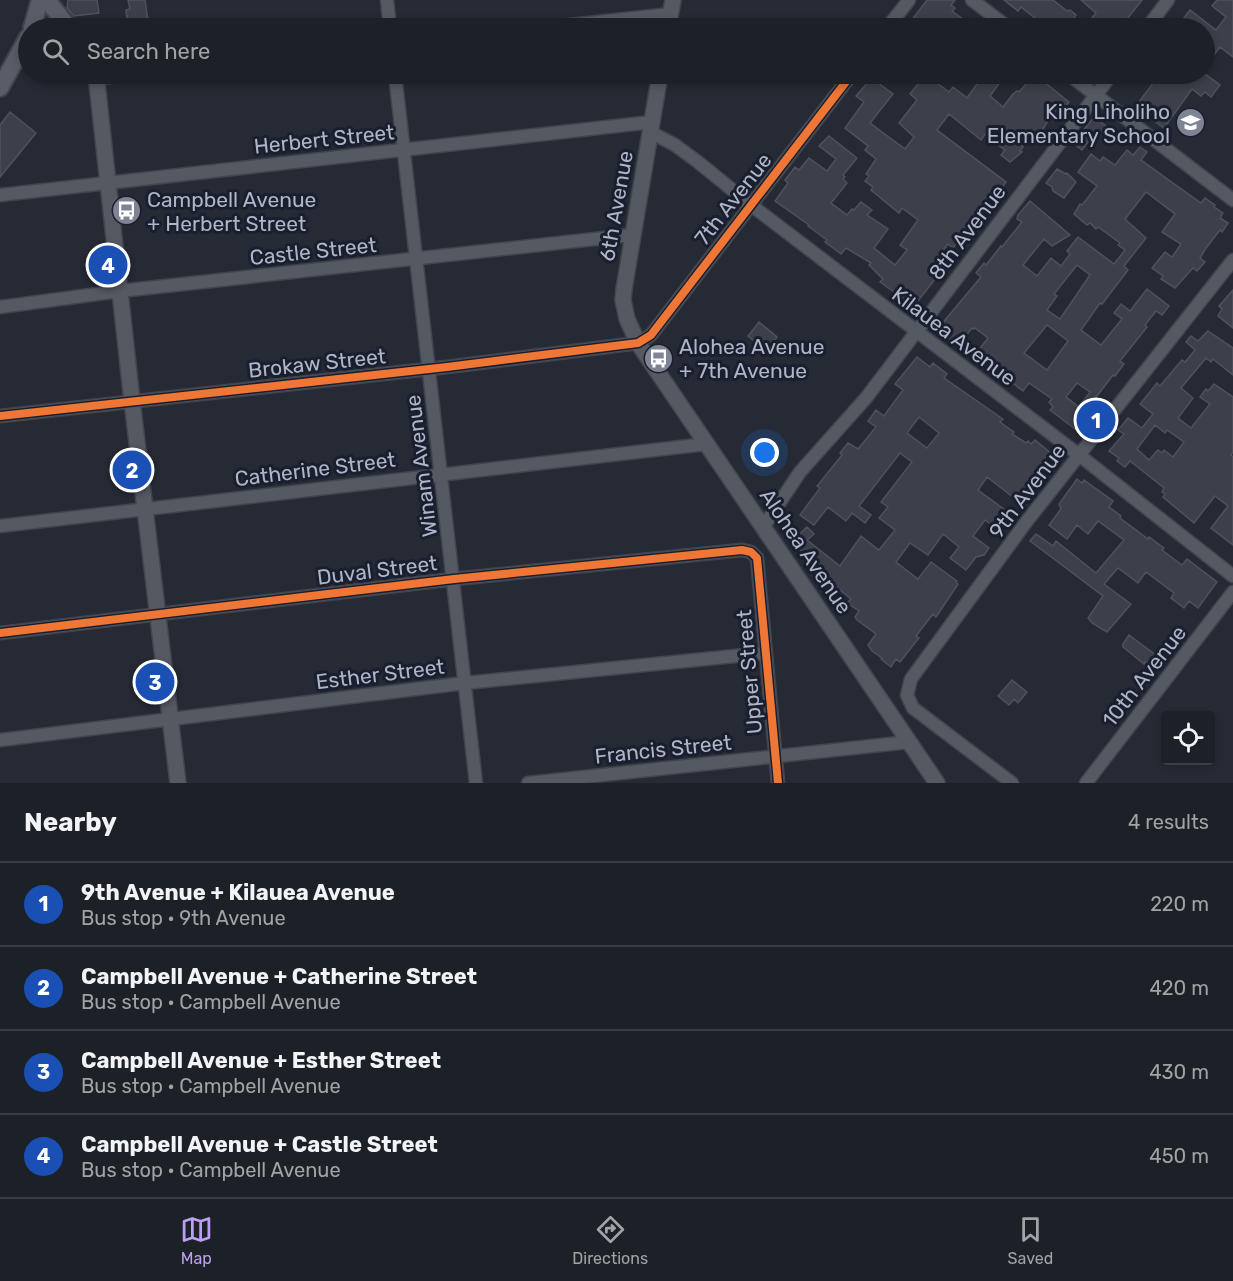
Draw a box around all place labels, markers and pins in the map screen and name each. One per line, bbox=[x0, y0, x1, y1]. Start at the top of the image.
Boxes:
place label: King Liholiho Elementary School bbox=[987, 99, 1170, 148]
school or university icon: King Liholiho Elementary School bbox=[1175, 107, 1207, 139]
place label: Campbell Avenue + Herbert Street bbox=[147, 187, 316, 236]
bus stop icon: Campbell Avenue + Herbert Street bbox=[110, 195, 142, 227]
pin: 4 bbox=[88, 242, 128, 288]
place label: Alohea Avenue + 7th Avenue bbox=[679, 334, 825, 383]
bus stop icon: Alohea Avenue + 7th Avenue bbox=[642, 342, 674, 374]
pin: 1 bbox=[1076, 398, 1116, 442]
pin: 2 bbox=[112, 448, 152, 492]
pin: 3 bbox=[136, 660, 174, 704]

